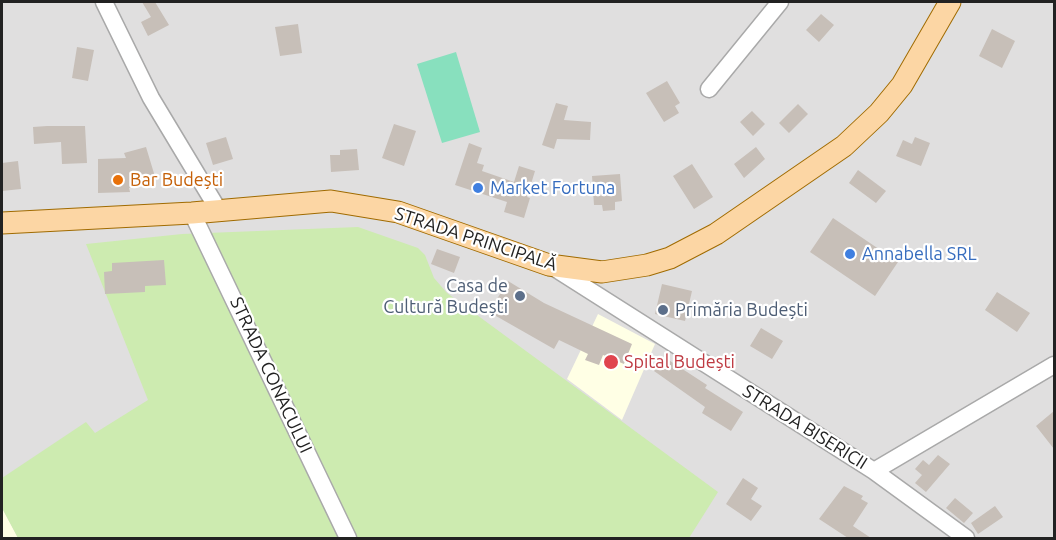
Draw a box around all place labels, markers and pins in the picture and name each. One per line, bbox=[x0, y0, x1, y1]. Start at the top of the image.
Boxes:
place label: Bar Budești bbox=[130, 169, 223, 191]
marker: Bar Budești bbox=[111, 173, 125, 187]
place label: Market Fortuna bbox=[490, 177, 615, 199]
marker: Market Fortuna bbox=[471, 181, 485, 195]
place label: Annabella SRL bbox=[862, 243, 977, 265]
marker: Annabella SRL bbox=[843, 247, 857, 261]
place label: Casa de Cultură Budești bbox=[383, 275, 508, 318]
marker: Casa de Cultură Budești bbox=[513, 289, 527, 303]
place label: Primăria Budești bbox=[675, 299, 808, 321]
marker: Primăria Budești bbox=[656, 303, 670, 317]
place label: Spital Budești bbox=[624, 351, 735, 373]
marker: Spital Budești bbox=[602, 353, 620, 371]

